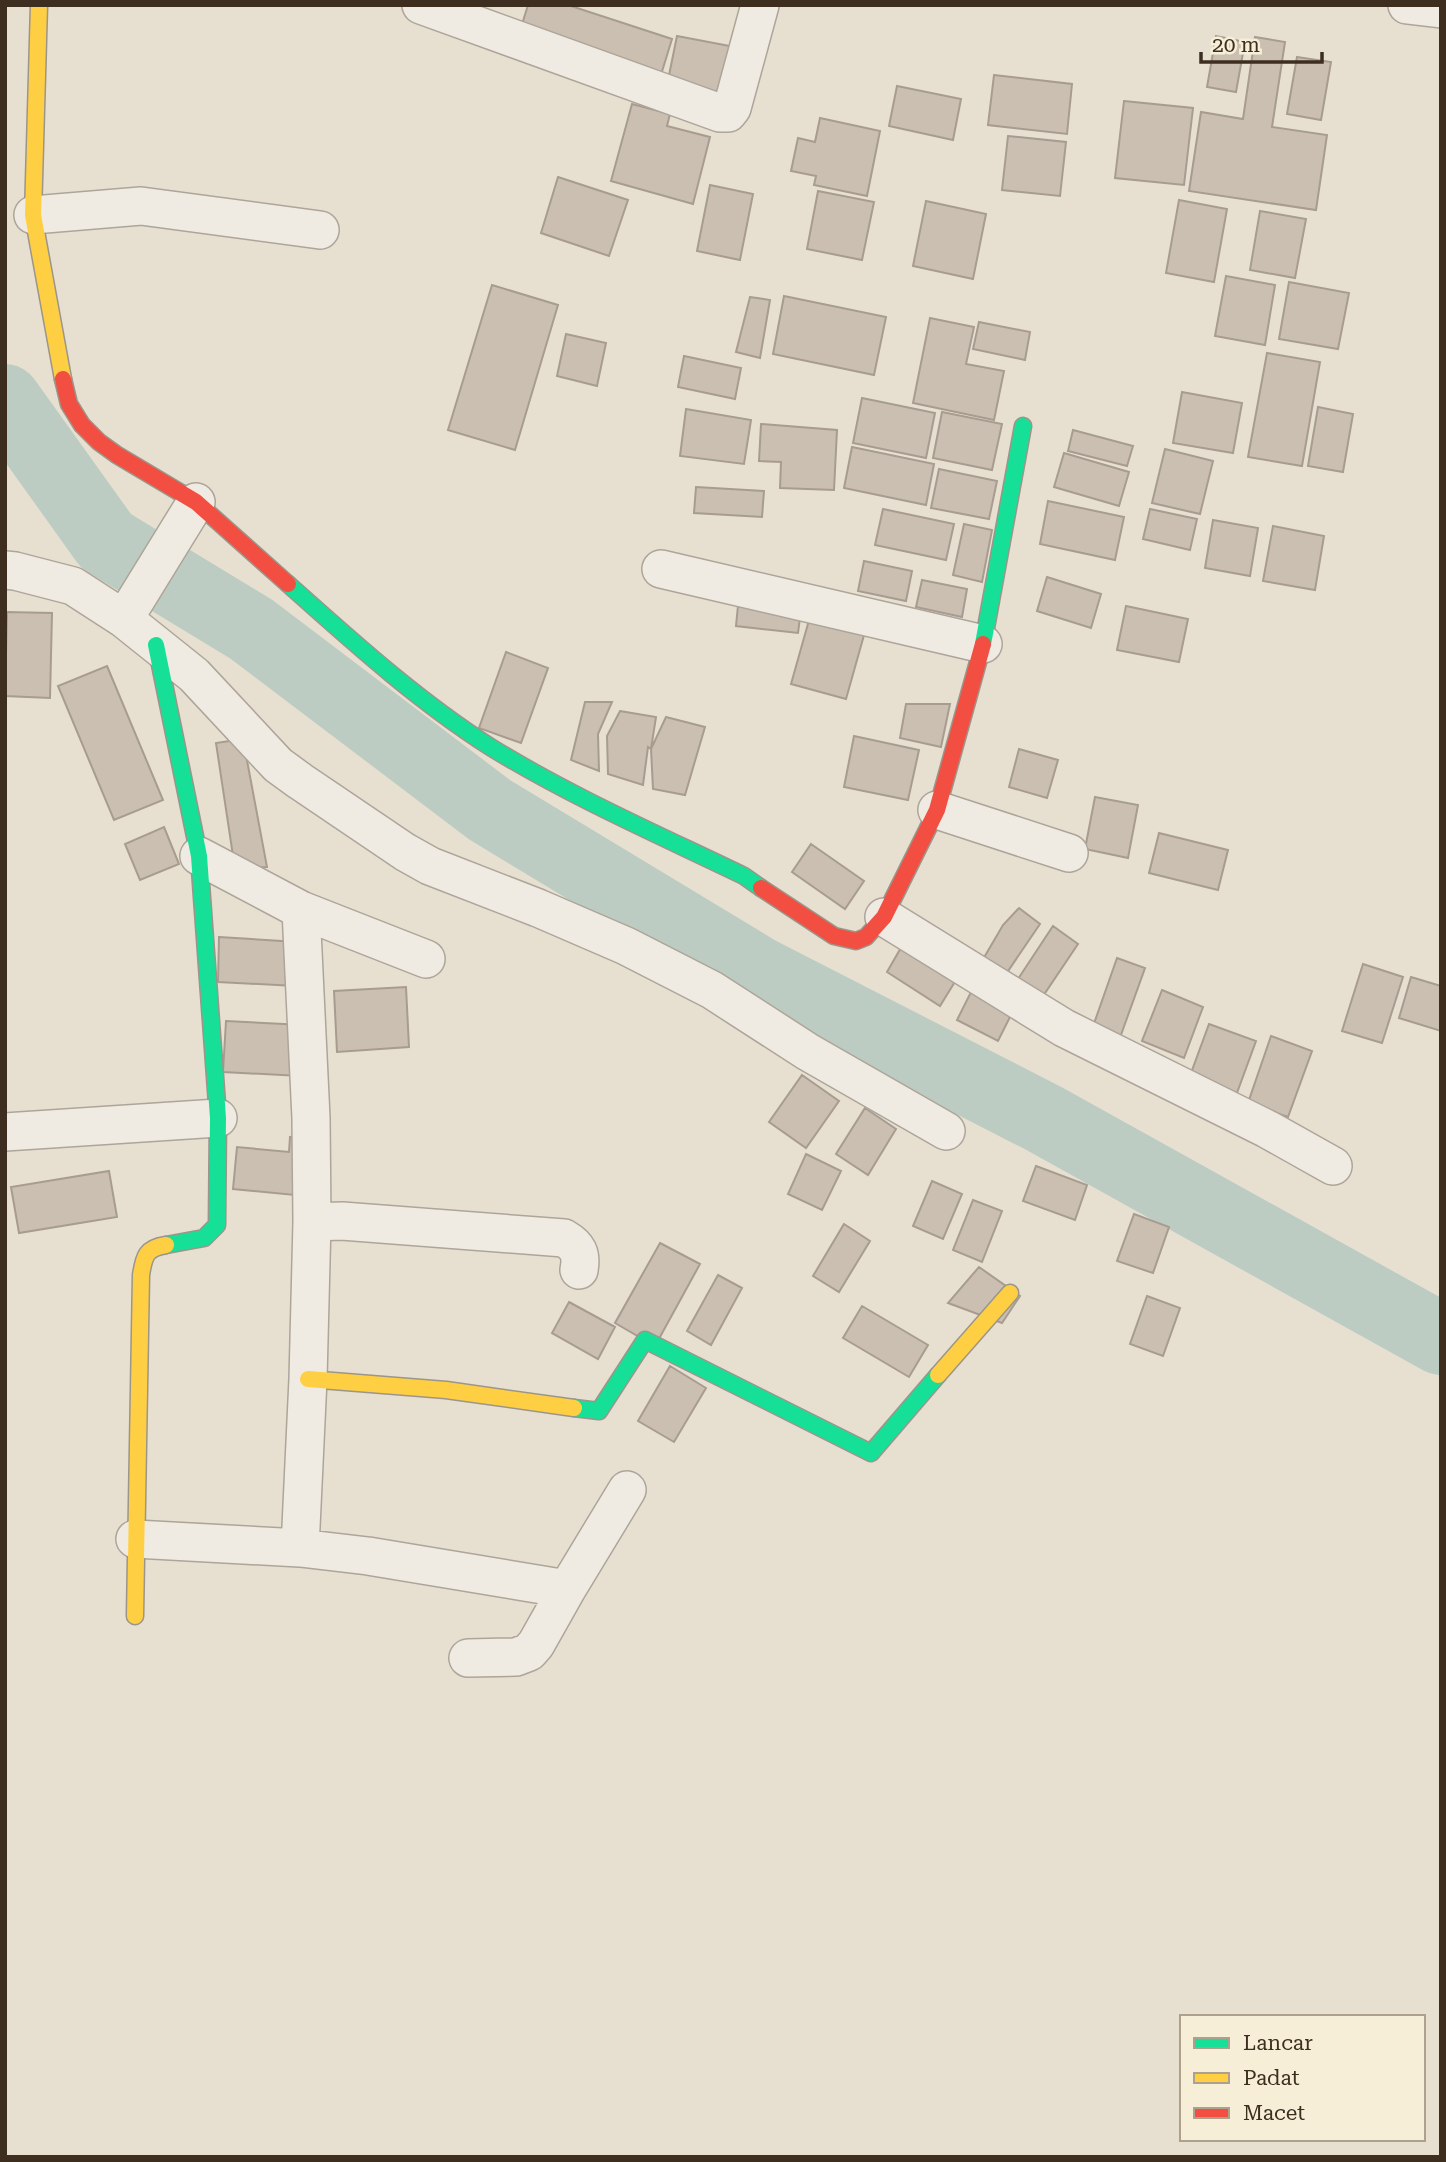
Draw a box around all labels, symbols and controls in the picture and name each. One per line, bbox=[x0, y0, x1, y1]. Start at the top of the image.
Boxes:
scale bar bbox=[1201, 21, 1322, 65]
text: 20 m bbox=[1212, 33, 1260, 57]
legend bbox=[1180, 2015, 1425, 2141]
text: Lancar bbox=[1243, 2031, 1313, 2055]
text: Padat bbox=[1243, 2066, 1300, 2090]
text: Macet bbox=[1243, 2101, 1305, 2125]

